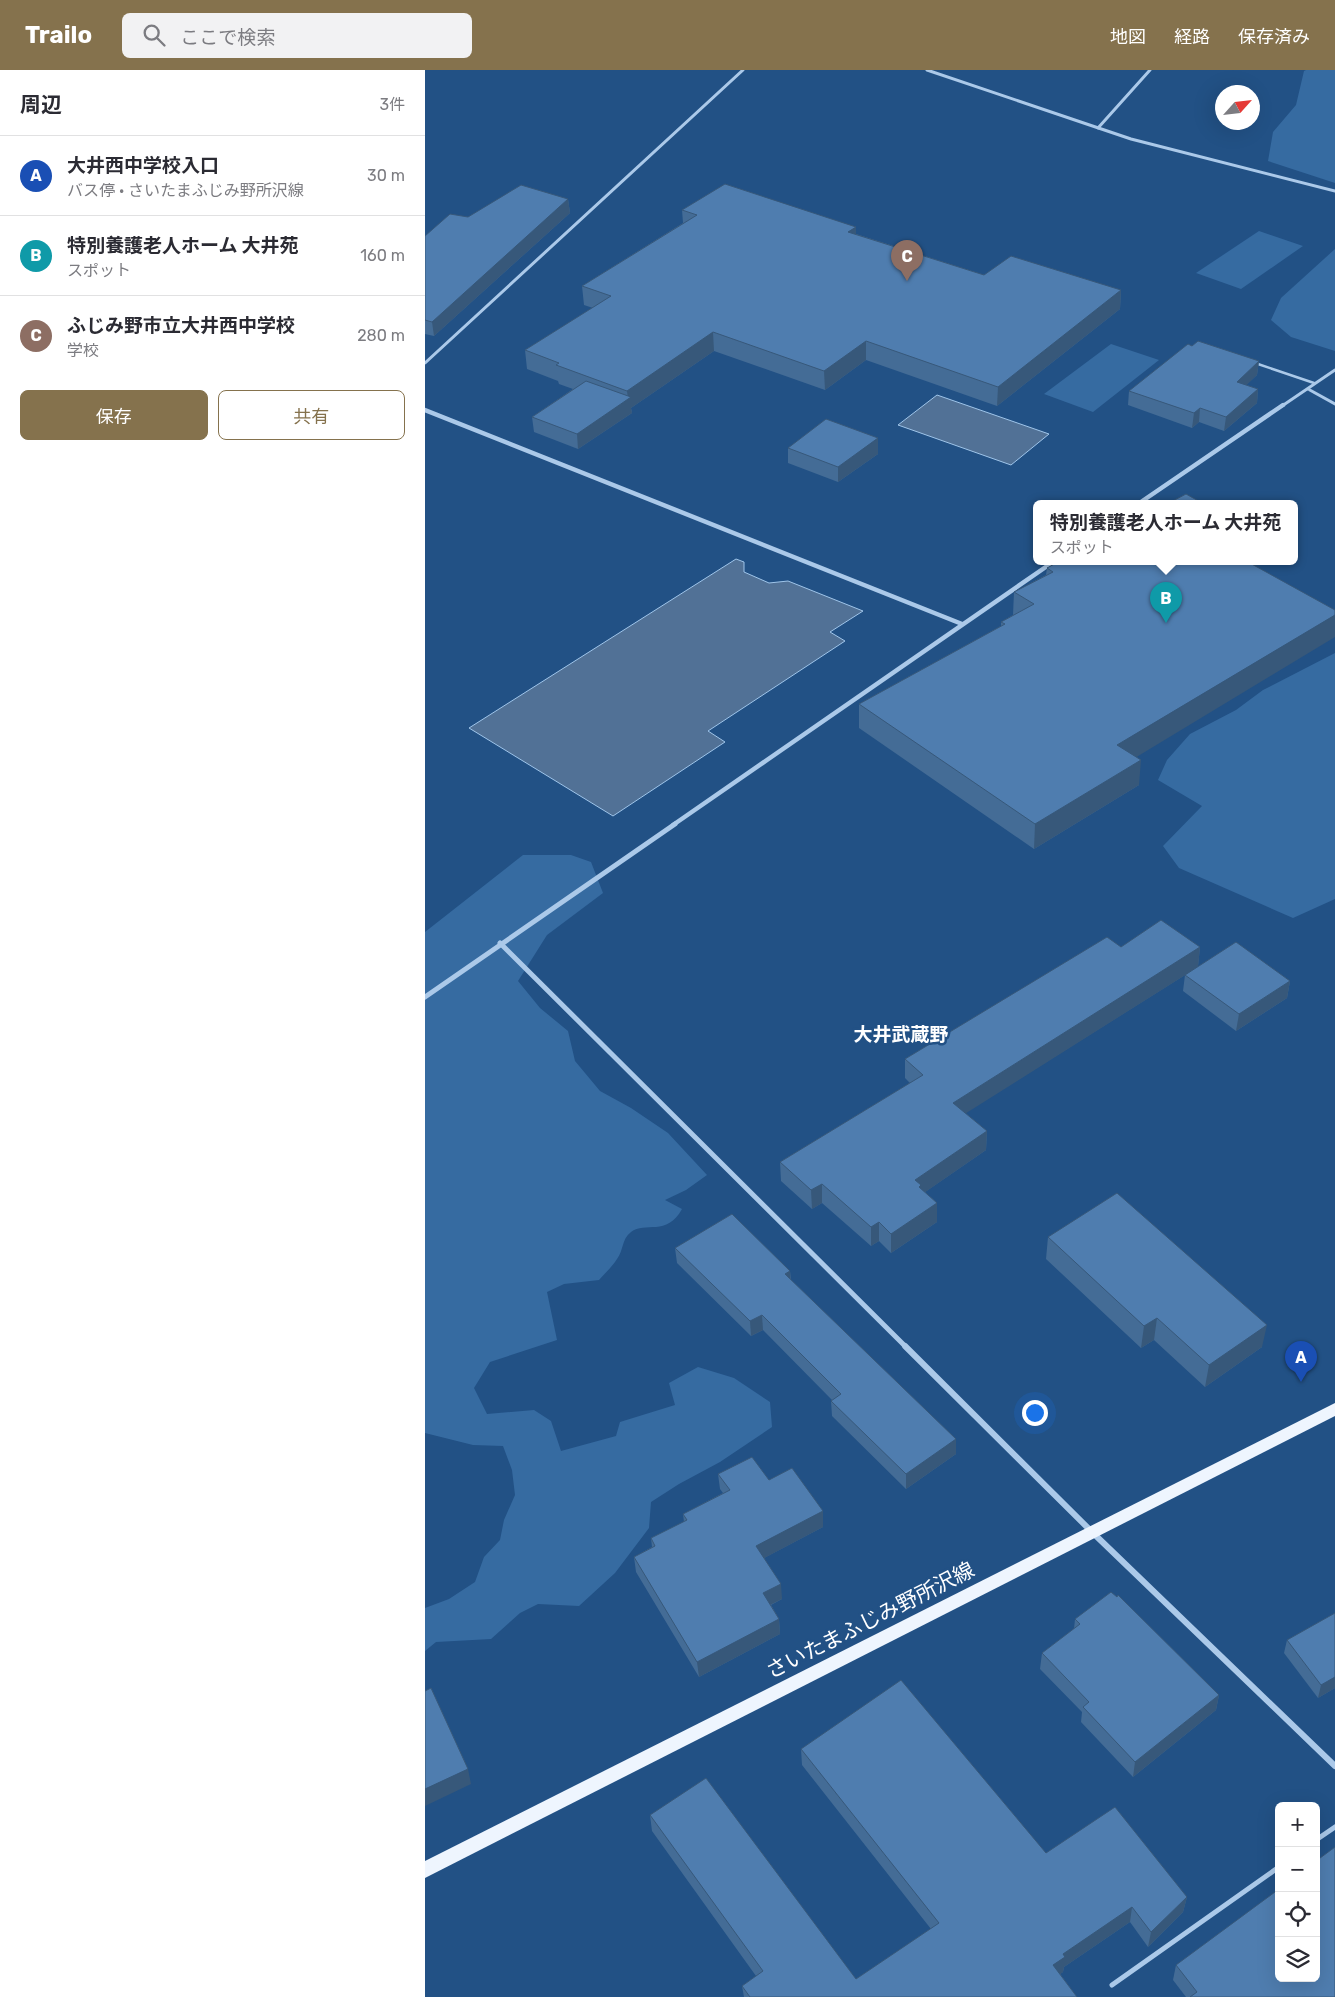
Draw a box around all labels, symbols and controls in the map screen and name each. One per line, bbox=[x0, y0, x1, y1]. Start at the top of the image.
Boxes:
search box bbox=[122, 13, 472, 58]
text: Trailo bbox=[25, 21, 92, 49]
icon: search bbox=[140, 21, 168, 49]
text: ここで検索 bbox=[180, 26, 275, 49]
text: 地図 bbox=[1110, 26, 1146, 48]
text: 経路 bbox=[1174, 26, 1210, 48]
text: 保存済み bbox=[1238, 26, 1310, 48]
north arrow bbox=[1215, 85, 1260, 130]
text: 周辺 bbox=[20, 92, 62, 117]
text: 3件 bbox=[379, 95, 405, 114]
text: 大井西中学校入口 bbox=[67, 154, 219, 177]
text: A bbox=[30, 166, 42, 185]
text: 30 m bbox=[367, 166, 405, 185]
text: バス停 · さいたまふじみ野所沢線 bbox=[67, 181, 304, 200]
text: 特別養護老人ホーム 大井苑 bbox=[67, 234, 298, 257]
pin: C bbox=[891, 240, 923, 281]
text: B bbox=[30, 246, 42, 265]
text: 160 m bbox=[360, 246, 405, 265]
text: スポット bbox=[67, 261, 131, 280]
text: ふじみ野市立大井西中学校 bbox=[67, 314, 295, 337]
text: C bbox=[30, 326, 42, 345]
text: 280 m bbox=[357, 326, 405, 345]
text: 学校 bbox=[67, 341, 99, 360]
button: 保存 bbox=[20, 390, 208, 440]
button: 共有 bbox=[218, 390, 405, 440]
popup bbox=[1033, 500, 1298, 565]
text: 特別養護老人ホーム 大井苑 bbox=[1050, 511, 1281, 534]
text: スポット bbox=[1050, 538, 1114, 557]
pin: B bbox=[1150, 582, 1182, 623]
district label: 大井武蔵野 bbox=[853, 1023, 949, 1046]
pin: A bbox=[1285, 1341, 1317, 1382]
your location bbox=[1022, 1400, 1048, 1426]
street label: さいたまふじみ野所沢線 bbox=[762, 1557, 978, 1683]
map controls bbox=[1275, 1802, 1320, 1982]
button: + bbox=[1275, 1802, 1320, 1847]
button: − bbox=[1275, 1847, 1320, 1892]
button: locate bbox=[1275, 1892, 1320, 1937]
button: layers bbox=[1275, 1937, 1320, 1982]

